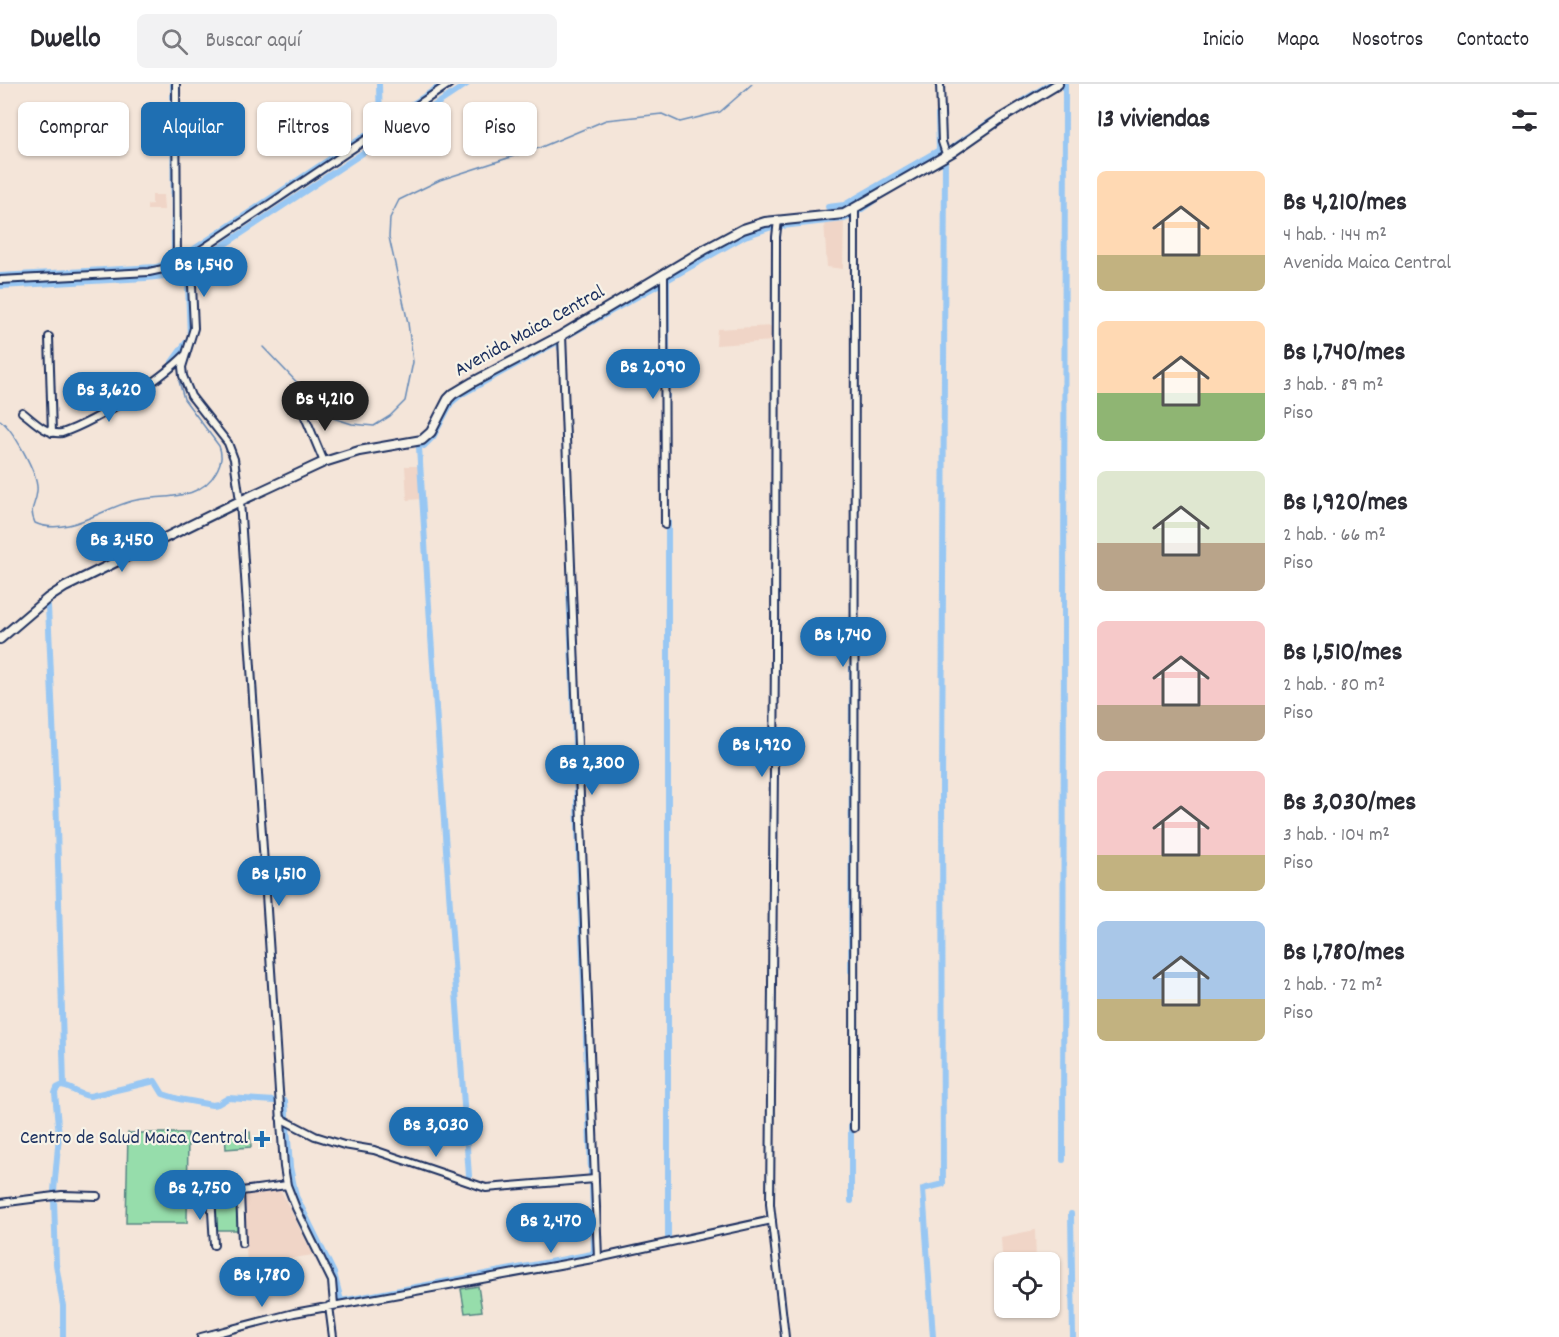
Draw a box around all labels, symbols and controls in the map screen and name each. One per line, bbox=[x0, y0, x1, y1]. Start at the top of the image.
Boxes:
search box bbox=[137, 14, 557, 68]
text: Dwello bbox=[30, 21, 101, 61]
icon: search bbox=[158, 25, 191, 58]
text: Buscar aquí bbox=[206, 26, 301, 57]
text: Inicio bbox=[1202, 26, 1244, 56]
text: Mapa bbox=[1277, 26, 1319, 56]
text: Nosotros bbox=[1352, 26, 1423, 56]
text: Contacto bbox=[1456, 26, 1529, 56]
chip: Comprar bbox=[18, 102, 129, 156]
chip: Alquilar bbox=[141, 102, 245, 156]
chip: Filtros bbox=[257, 102, 351, 156]
chip: Nuevo bbox=[363, 102, 451, 156]
chip: Piso bbox=[463, 102, 537, 156]
text: 13 viviendas bbox=[1097, 102, 1210, 139]
icon: filters bbox=[1508, 104, 1541, 137]
text: Bs 4,210/mes bbox=[1283, 185, 1407, 222]
icon: home bbox=[1145, 195, 1217, 267]
text: 4 hab. · 144 m² bbox=[1283, 222, 1387, 250]
pin: Bs 1,540 bbox=[142, 247, 266, 298]
text: Avenida Maica Central bbox=[1283, 250, 1451, 278]
text: Bs 1,540 bbox=[174, 252, 234, 280]
street label: Avenida Maica Central bbox=[450, 279, 610, 385]
text: Bs 1,740/mes bbox=[1283, 335, 1405, 372]
icon: home bbox=[1145, 345, 1217, 417]
pin: Bs 2,090 bbox=[591, 349, 715, 400]
text: Bs 2,090 bbox=[620, 354, 686, 382]
pin: Bs 3,620 bbox=[47, 372, 171, 423]
text: 3 hab. · 89 m² bbox=[1283, 372, 1384, 400]
text: Bs 3,620 bbox=[77, 377, 141, 405]
pin: Bs 4,210 bbox=[263, 381, 387, 432]
text: Bs 4,210 bbox=[296, 386, 354, 414]
text: Piso bbox=[1283, 400, 1313, 428]
text: Bs 1,920/mes bbox=[1283, 485, 1408, 522]
icon: home bbox=[1145, 495, 1217, 567]
pin: Bs 3,450 bbox=[60, 522, 184, 573]
text: 2 hab. · 66 m² bbox=[1283, 522, 1386, 550]
text: Bs 3,450 bbox=[90, 527, 154, 555]
text: Piso bbox=[1283, 550, 1313, 578]
pin: Bs 1,740 bbox=[781, 617, 905, 668]
text: Bs 1,740 bbox=[814, 622, 872, 650]
text: Bs 1,510/mes bbox=[1283, 635, 1402, 672]
icon: home bbox=[1145, 645, 1217, 717]
text: 2 hab. · 80 m² bbox=[1283, 672, 1385, 700]
text: Piso bbox=[1283, 700, 1313, 728]
pin: Bs 1,920 bbox=[700, 727, 824, 778]
text: Bs 1,920 bbox=[732, 732, 792, 760]
pin: Bs 2,300 bbox=[530, 745, 654, 796]
text: Bs 2,300 bbox=[559, 750, 625, 778]
text: Bs 3,030/mes bbox=[1283, 785, 1416, 822]
icon: home bbox=[1145, 795, 1217, 867]
text: 3 hab. · 104 m² bbox=[1283, 822, 1390, 850]
text: Piso bbox=[1283, 850, 1313, 878]
pin: Bs 1,510 bbox=[217, 856, 341, 907]
text: Bs 1,510 bbox=[251, 861, 307, 889]
text: Bs 1,780/mes bbox=[1283, 935, 1405, 972]
icon: home bbox=[1145, 945, 1217, 1017]
text: 2 hab. · 72 m² bbox=[1283, 972, 1383, 1000]
text: Piso bbox=[1283, 1000, 1313, 1028]
pin: Bs 3,030 bbox=[374, 1107, 498, 1158]
text: Bs 3,030 bbox=[403, 1112, 469, 1140]
place label: Centro de Salud Maica Central bbox=[20, 1125, 248, 1153]
marker: Centro de Salud Maica Central bbox=[253, 1130, 271, 1148]
pin: Bs 2,750 bbox=[138, 1170, 262, 1221]
text: Bs 2,750 bbox=[169, 1175, 231, 1203]
pin: Bs 2,470 bbox=[489, 1203, 613, 1254]
text: Bs 2,470 bbox=[520, 1208, 582, 1236]
map controls bbox=[994, 1252, 1060, 1318]
button: locate bbox=[994, 1252, 1060, 1318]
pin: Bs 1,780 bbox=[200, 1257, 324, 1308]
text: Bs 1,780 bbox=[233, 1262, 291, 1290]

